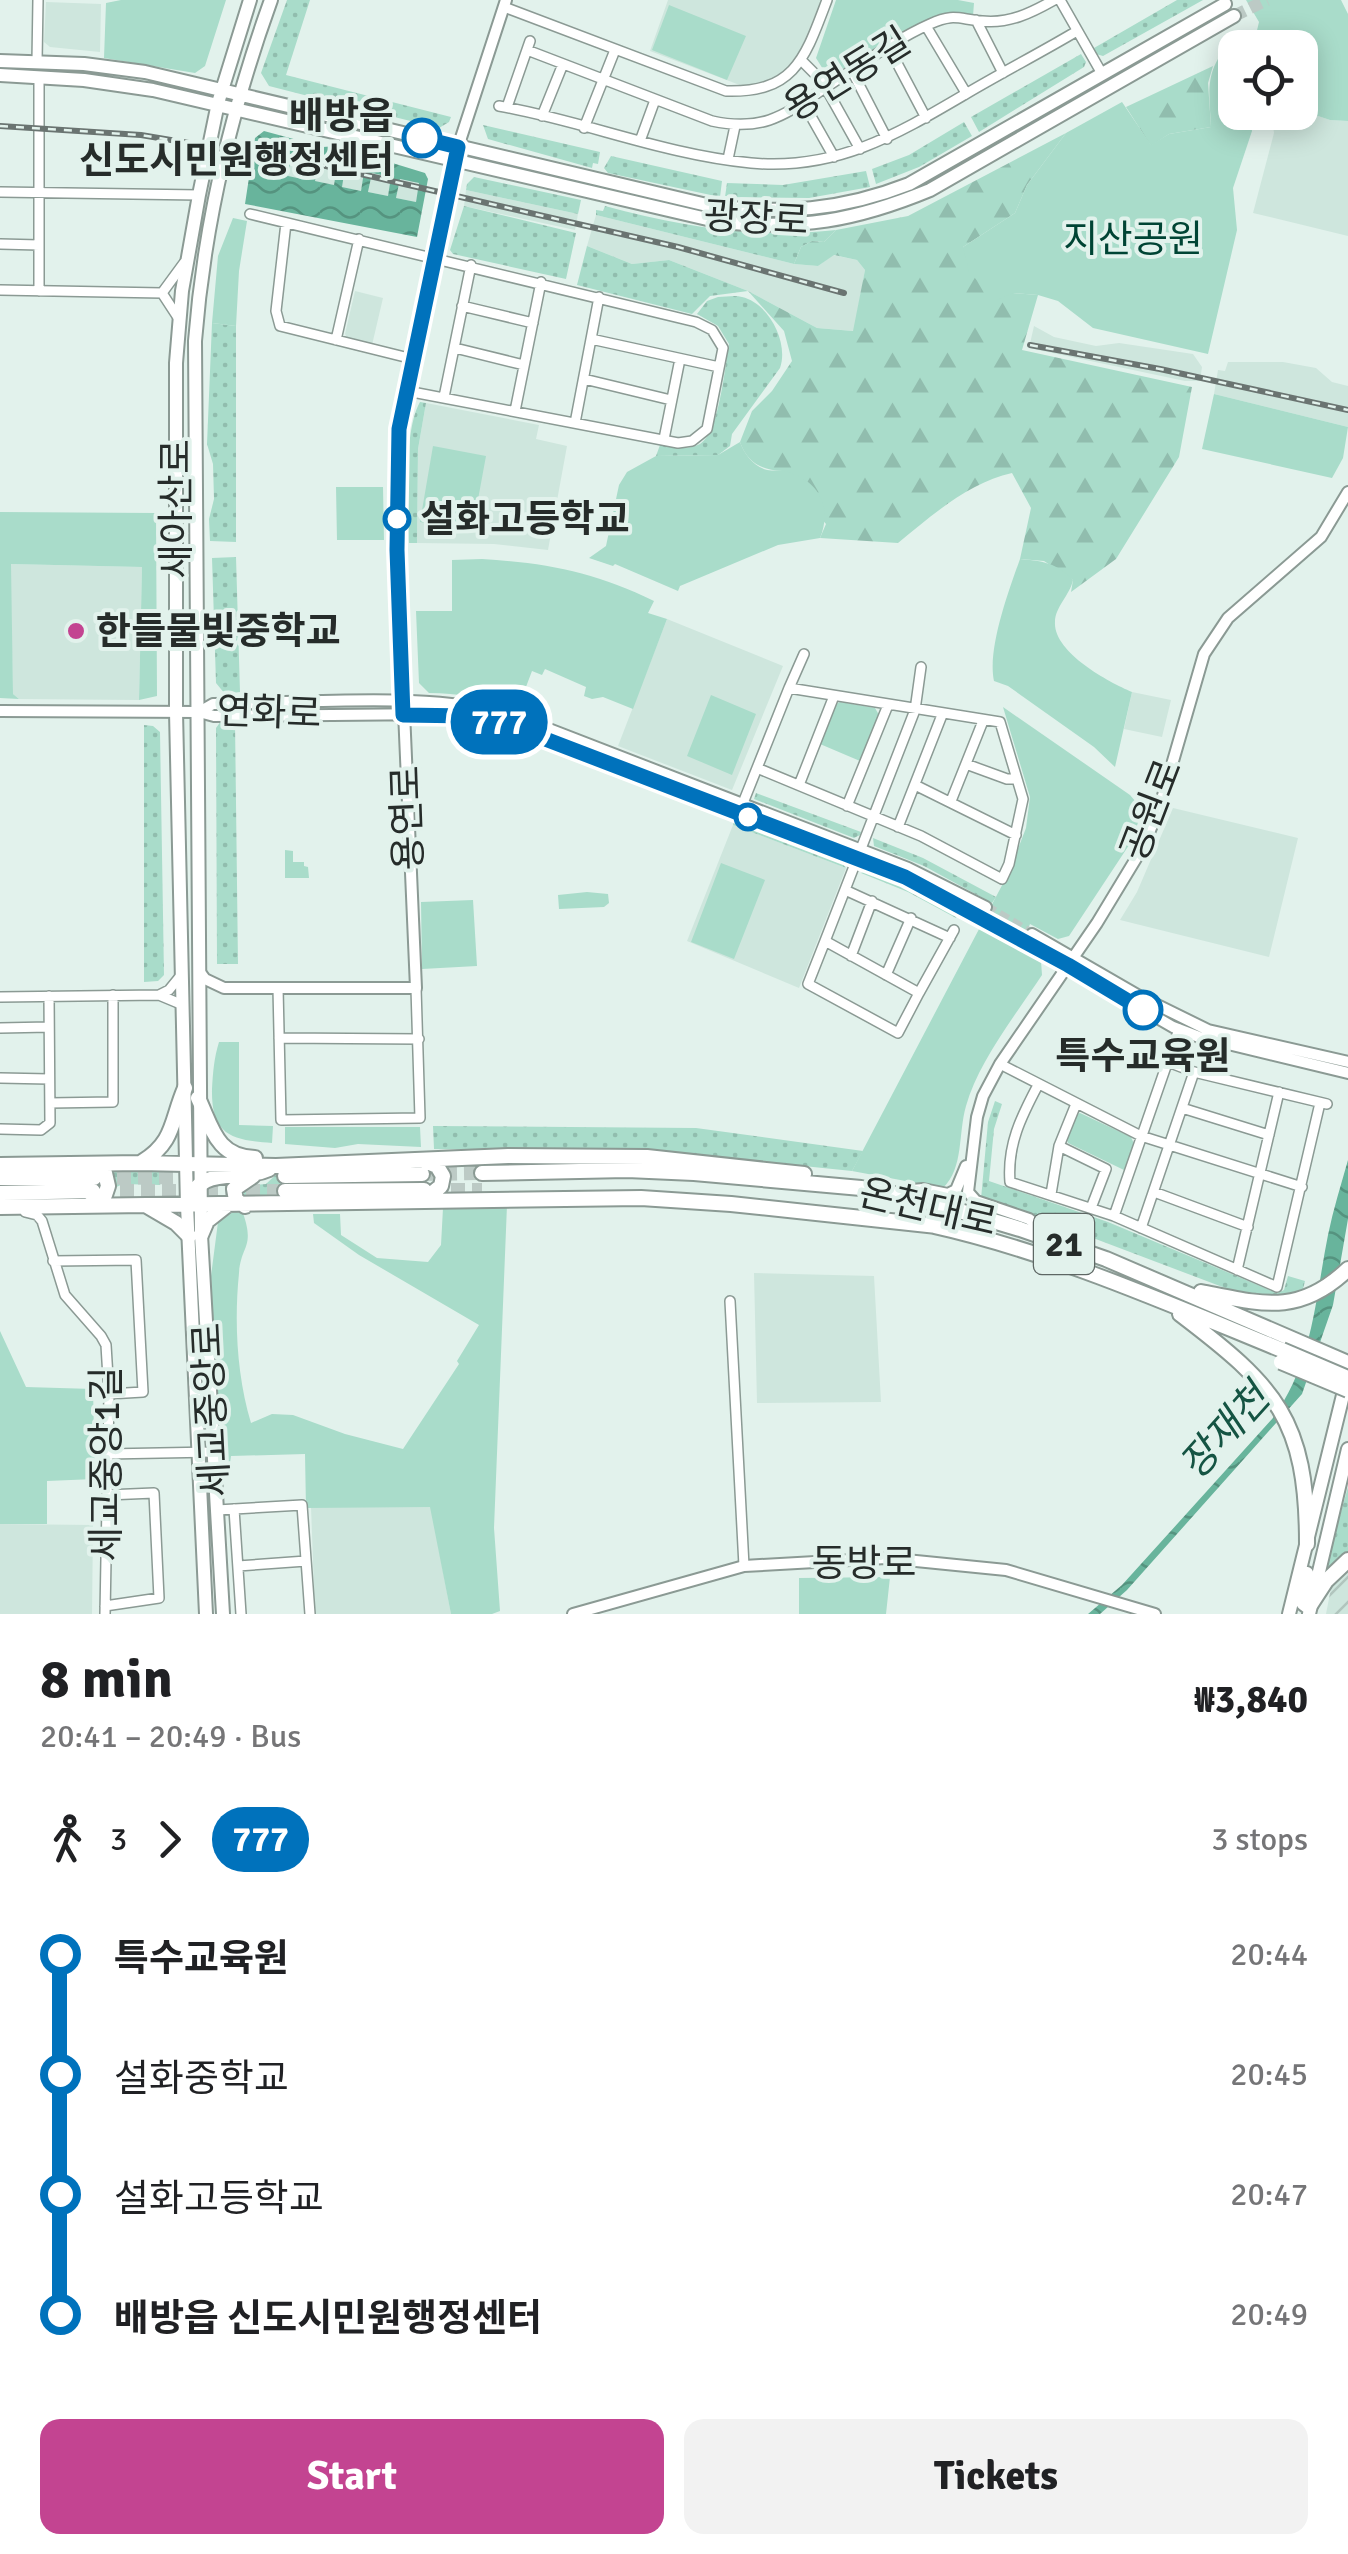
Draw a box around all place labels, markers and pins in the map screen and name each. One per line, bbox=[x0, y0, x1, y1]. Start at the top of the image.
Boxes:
place label: 배방읍 신도시민원행정센터 bbox=[79, 93, 394, 184]
marker: 배방읍 신도시민원행정센터 bbox=[403, 119, 441, 157]
place label: 설화고등학교 bbox=[420, 496, 630, 543]
marker: 설화고등학교 bbox=[384, 506, 410, 532]
place label: 한들물빛중학교 bbox=[96, 608, 341, 655]
marker: 한들물빛중학교 bbox=[65, 620, 87, 642]
unlabelled marker bbox=[735, 804, 761, 830]
marker: 특수교육원 bbox=[1124, 991, 1162, 1029]
place label: 특수교육원 bbox=[1056, 1033, 1230, 1080]

